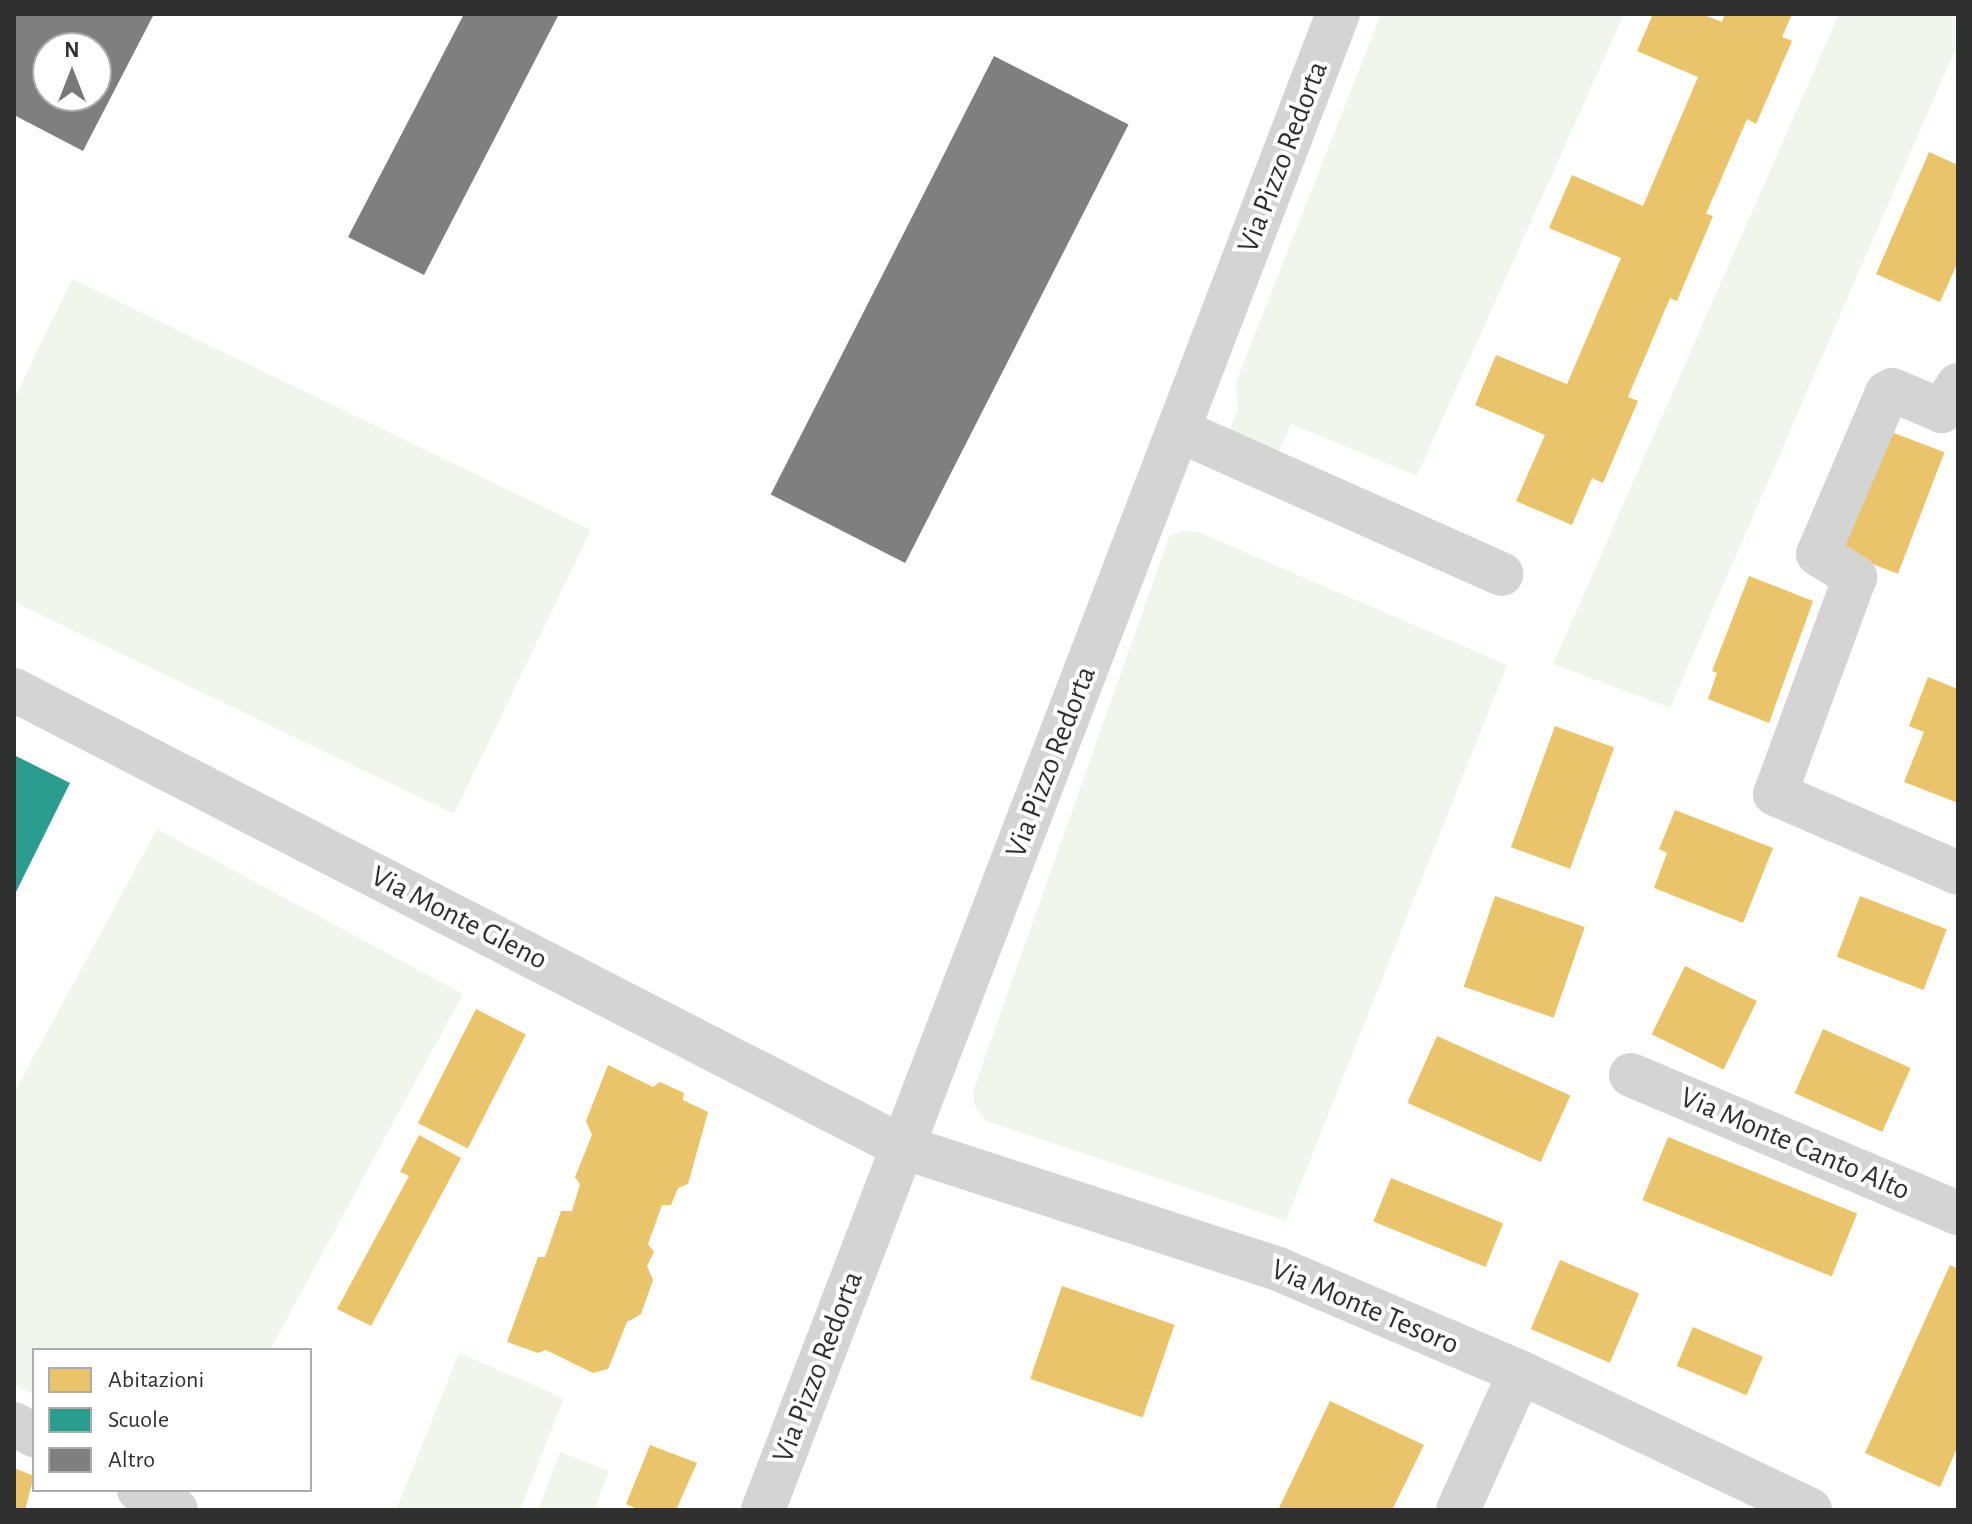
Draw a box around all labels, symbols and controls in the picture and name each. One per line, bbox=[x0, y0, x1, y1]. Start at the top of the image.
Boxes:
north arrow bbox=[32, 32, 112, 112]
text: N bbox=[64, 39, 80, 61]
street label: Via Pizzo Redorta bbox=[1230, 56, 1336, 258]
street label: Via Pizzo Redorta bbox=[998, 661, 1104, 863]
street label: Via Monte Gleno bbox=[365, 858, 553, 978]
street label: Via Monte Canto Alto bbox=[1675, 1079, 1915, 1209]
street label: Via Monte Tesoro bbox=[1266, 1251, 1464, 1363]
street label: Via Pizzo Redorta bbox=[765, 1266, 871, 1468]
legend bbox=[32, 1348, 312, 1492]
text: Abitazioni bbox=[108, 1368, 204, 1392]
text: Scuole bbox=[108, 1408, 169, 1432]
text: Altro bbox=[108, 1448, 155, 1472]

